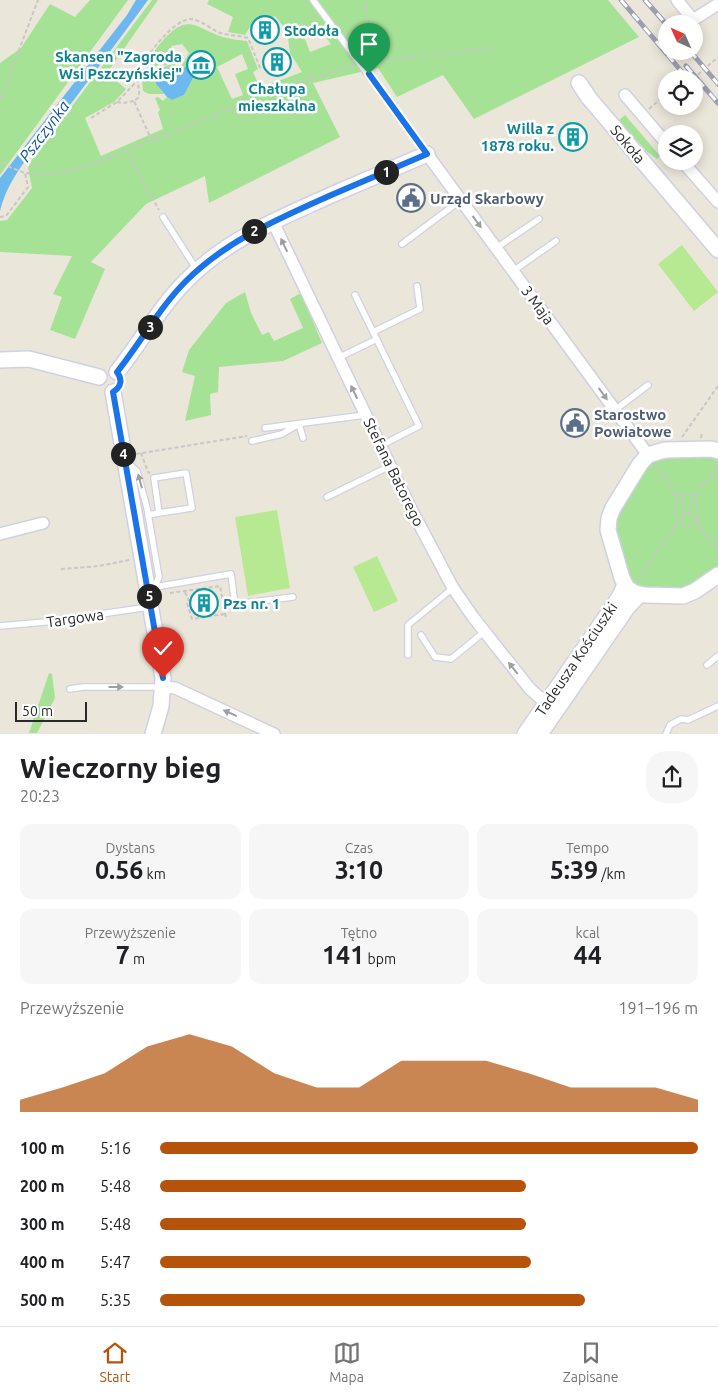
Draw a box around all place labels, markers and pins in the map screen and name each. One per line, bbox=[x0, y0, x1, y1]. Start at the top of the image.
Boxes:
building icon: Stodoła bbox=[250, 15, 280, 45]
place label: Stodoła bbox=[284, 22, 339, 39]
pin bbox=[348, 23, 390, 74]
building icon: Chałupa mieszkalna bbox=[262, 47, 292, 77]
place label: Skansen "Zagroda Wsi Pszczyńskiej" bbox=[55, 48, 182, 82]
museum icon: Skansen "Zagroda Wsi Pszczyńskiej" bbox=[186, 50, 216, 80]
place label: Chałupa mieszkalna bbox=[238, 80, 316, 114]
place label: Willa z 1878 roku. bbox=[481, 120, 554, 154]
building icon: Willa z 1878 roku. bbox=[558, 122, 588, 152]
pin: 1 bbox=[374, 160, 398, 184]
public building icon: Urząd Skarbowy bbox=[396, 183, 426, 213]
place label: Urząd Skarbowy bbox=[430, 190, 544, 208]
pin: 2 bbox=[242, 218, 266, 244]
pin: 3 bbox=[138, 314, 162, 340]
place label: Starostwo Powiatowe bbox=[594, 406, 672, 440]
public building icon: Starostwo Powiatowe bbox=[560, 408, 590, 438]
pin: 4 bbox=[110, 442, 136, 466]
pin: 5 bbox=[136, 584, 162, 608]
building icon: Pzs nr. 1 bbox=[189, 588, 219, 618]
place label: Pzs nr. 1 bbox=[223, 595, 280, 612]
pin bbox=[142, 627, 184, 678]

